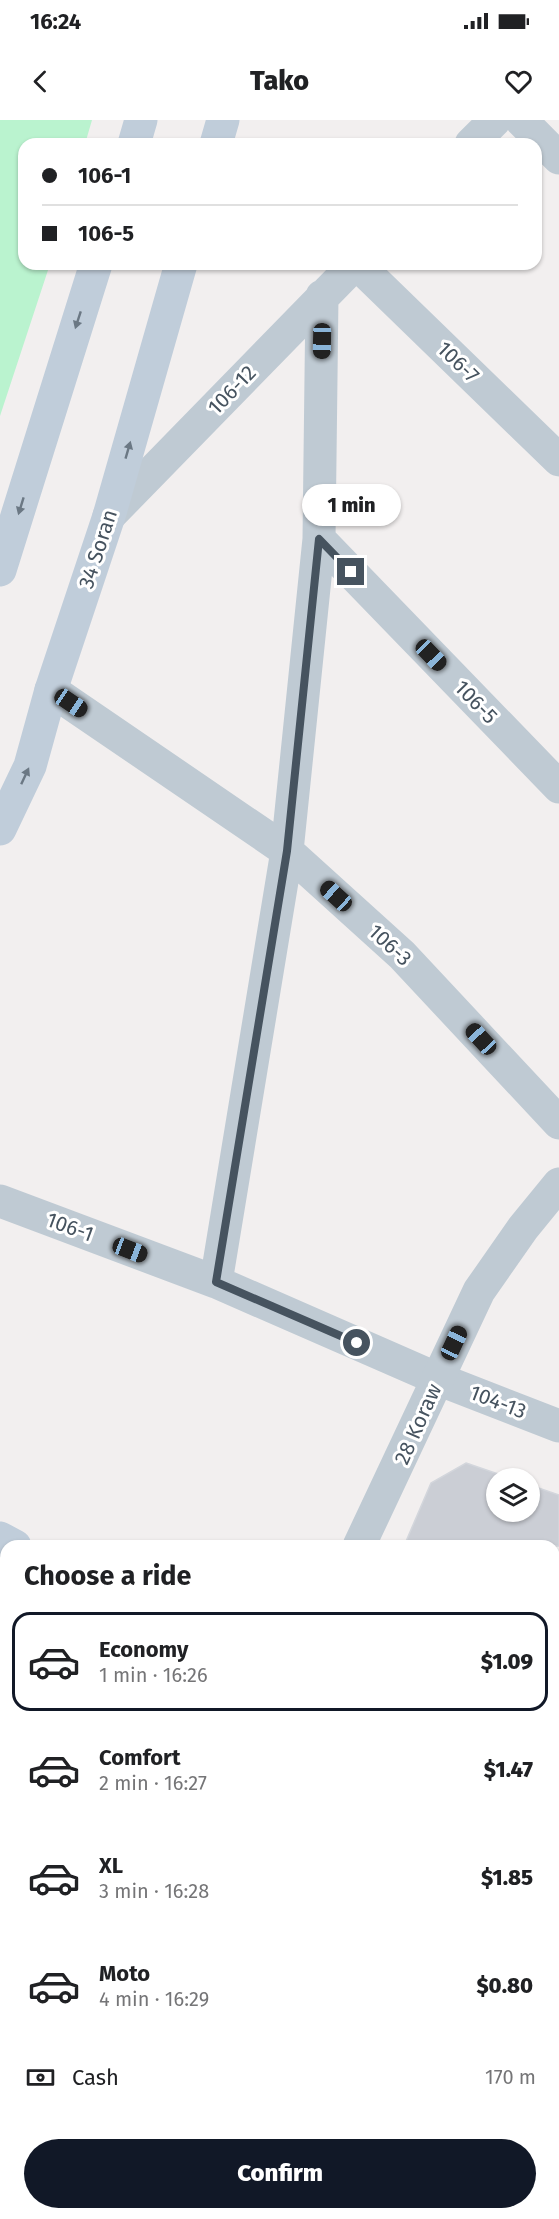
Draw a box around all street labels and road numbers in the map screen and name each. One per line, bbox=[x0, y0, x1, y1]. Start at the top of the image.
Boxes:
street label: 106-7 bbox=[432, 336, 484, 388]
street label: 106-12 bbox=[202, 360, 262, 420]
street label: 34 Soran bbox=[73, 506, 123, 592]
street label: 106-5 bbox=[449, 675, 503, 729]
street label: 106-3 bbox=[363, 919, 417, 971]
street label: 106-1 bbox=[43, 1207, 97, 1247]
street label: 104-13 bbox=[466, 1379, 530, 1425]
street label: 28 Koraw bbox=[389, 1380, 447, 1468]

